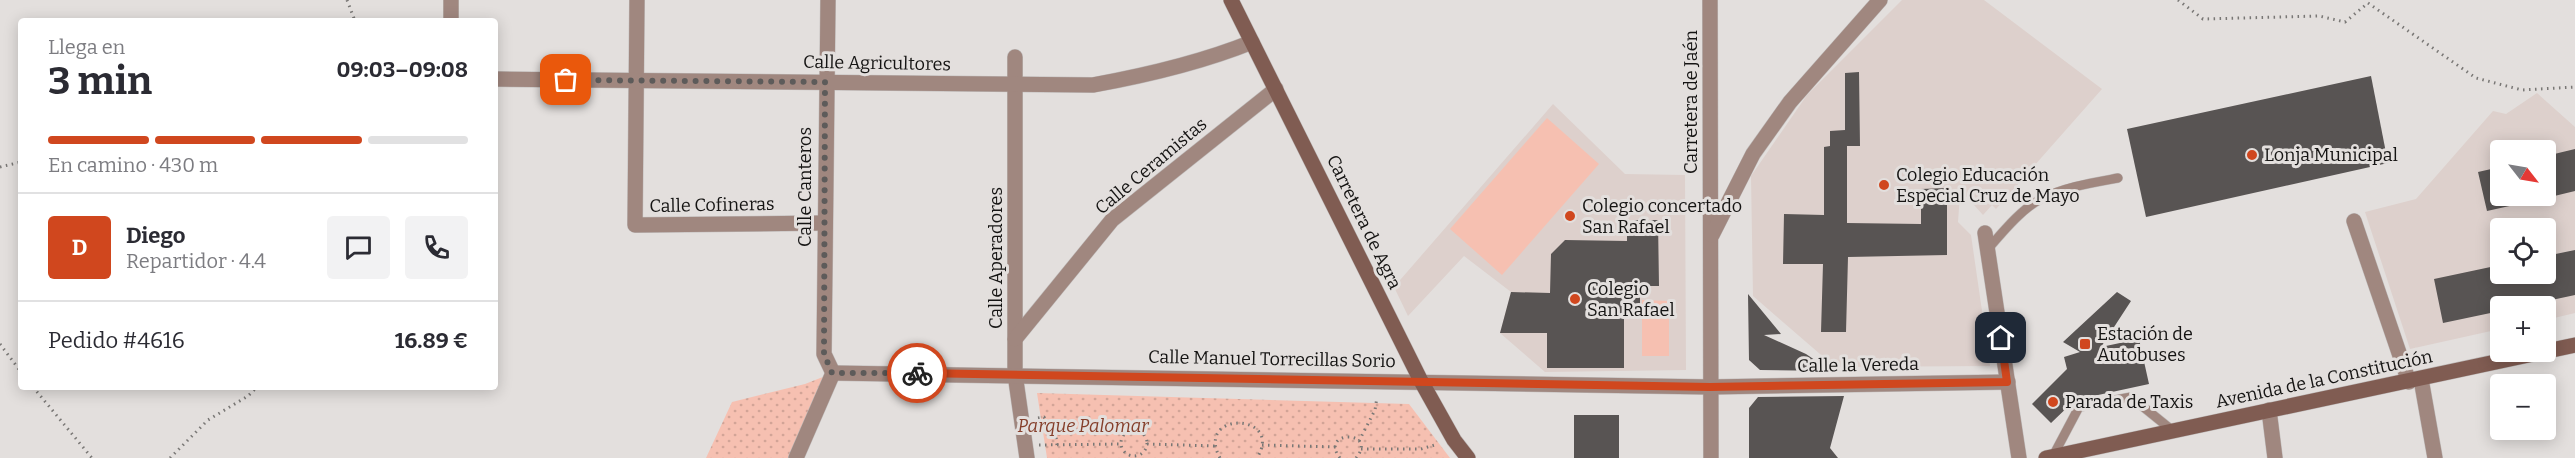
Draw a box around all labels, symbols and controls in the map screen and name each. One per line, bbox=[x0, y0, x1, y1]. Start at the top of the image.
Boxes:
street label: Carretera de Jaén bbox=[1680, 29, 1702, 174]
text: Llega en bbox=[48, 35, 125, 59]
street label: Calle Agricultores bbox=[803, 51, 951, 75]
pin bbox=[540, 54, 591, 105]
text: 09:03–09:08 bbox=[337, 56, 468, 83]
text: 3 min bbox=[48, 58, 152, 104]
icon: bag bbox=[549, 63, 582, 96]
street label: Calle Ceramistas bbox=[1091, 113, 1211, 219]
street label: Calle Canteros bbox=[794, 127, 816, 247]
north arrow bbox=[2490, 140, 2556, 206]
map controls bbox=[2490, 140, 2556, 440]
place label: Lonja Municipal bbox=[2264, 144, 2398, 166]
marker: Lonja Municipal bbox=[2245, 148, 2259, 162]
street label: Carretera de Agra bbox=[1322, 151, 1406, 293]
text: En camino · 430 m bbox=[48, 153, 218, 177]
place label: Colegio Educación Especial Cruz de Mayo bbox=[1896, 164, 2080, 207]
marker: Colegio Educación Especial Cruz de Mayo bbox=[1877, 178, 1891, 192]
street label: Calle Aperadores bbox=[985, 187, 1007, 329]
street label: Calle Cofineras bbox=[649, 193, 775, 217]
place label: Colegio concertado San Rafael bbox=[1582, 195, 1742, 238]
marker: Colegio concertado San Rafael bbox=[1563, 209, 1577, 223]
button: chat bbox=[327, 216, 390, 279]
button: phone bbox=[405, 216, 468, 279]
button: locate bbox=[2490, 218, 2556, 284]
text: Diego bbox=[126, 222, 185, 249]
text: D bbox=[72, 234, 87, 261]
text: Repartidor · 4.4 bbox=[126, 249, 266, 273]
place label: Colegio San Rafael bbox=[1587, 278, 1675, 321]
marker: Colegio San Rafael bbox=[1568, 292, 1582, 306]
button: + bbox=[2490, 296, 2556, 362]
pin bbox=[1975, 312, 2026, 363]
icon: home bbox=[1984, 321, 2017, 354]
place label: Estación de Autobuses bbox=[2097, 323, 2193, 366]
text: Pedido #4616 bbox=[48, 327, 185, 354]
text: 16.89 € bbox=[395, 327, 468, 354]
marker: Estación de Autobuses bbox=[2078, 337, 2092, 351]
courier bbox=[887, 343, 947, 403]
street label: Avenida de la Constitución bbox=[2214, 345, 2435, 413]
street label: Calle Manuel Torrecillas Sorio bbox=[1148, 346, 1396, 372]
street label: Calle la Vereda bbox=[1797, 353, 1919, 377]
icon: bike bbox=[901, 357, 934, 390]
button: − bbox=[2490, 374, 2556, 440]
place label: Parada de Taxis bbox=[2065, 391, 2193, 413]
marker: Parada de Taxis bbox=[2046, 395, 2060, 409]
park label: Parque Palomar bbox=[1017, 415, 1149, 437]

